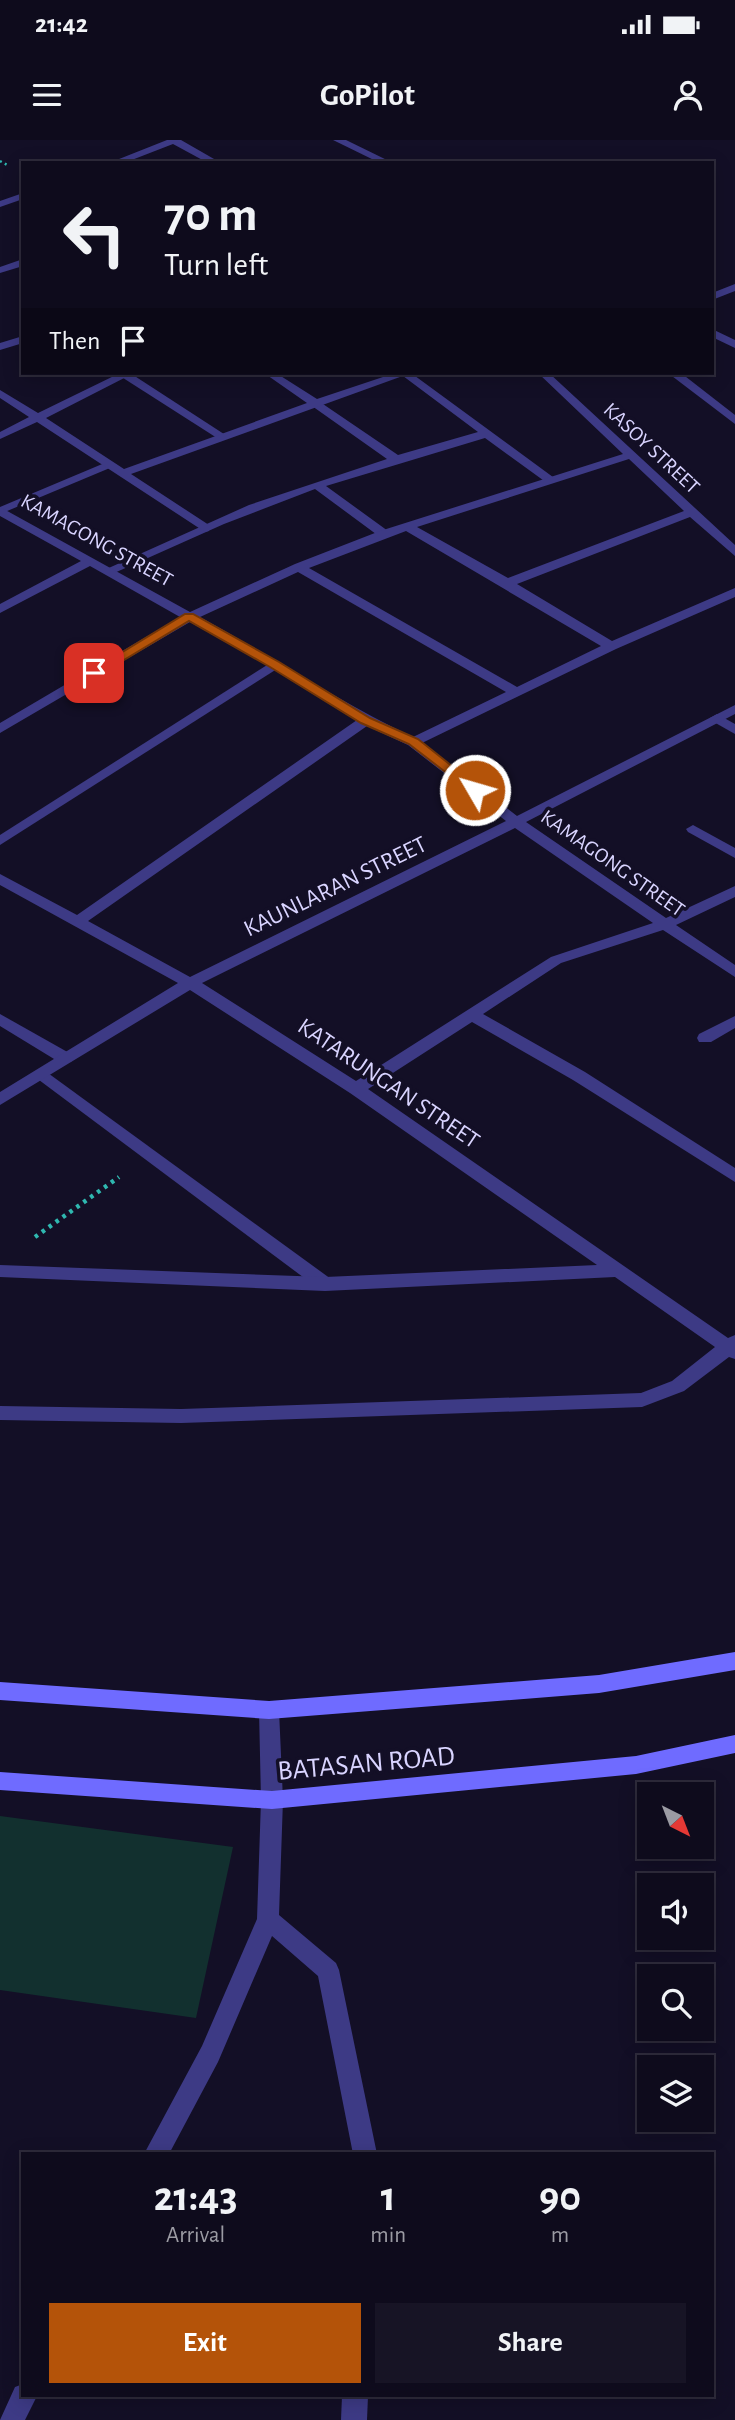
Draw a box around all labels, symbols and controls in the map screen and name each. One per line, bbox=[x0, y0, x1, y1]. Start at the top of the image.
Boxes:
text: 21:42 bbox=[35, 11, 88, 37]
icon: menu bbox=[28, 76, 66, 114]
icon: person bbox=[669, 76, 707, 114]
text: GoPilot bbox=[320, 79, 415, 111]
icon: left bbox=[49, 189, 140, 280]
text: 70 m bbox=[164, 191, 258, 240]
text: Turn left bbox=[164, 249, 268, 281]
icon: arrive bbox=[114, 322, 152, 360]
text: Then bbox=[49, 328, 100, 354]
street label: KASOY STREET bbox=[600, 399, 704, 498]
street label: KAMAGONG STREET bbox=[17, 490, 176, 591]
pin bbox=[64, 643, 124, 703]
icon: arrive bbox=[75, 654, 113, 692]
position arrow bbox=[438, 753, 512, 827]
street label: KAMAGONG STREET bbox=[537, 806, 688, 921]
street label: KAUNLARAN STREET bbox=[240, 832, 431, 942]
street label: KATARUNGAN STREET bbox=[293, 1014, 484, 1154]
street label: BATASAN ROAD bbox=[276, 1742, 456, 1786]
north arrow bbox=[637, 1782, 714, 1858]
map controls bbox=[637, 1782, 714, 2132]
button: sound bbox=[637, 1873, 714, 1950]
button: search bbox=[637, 1964, 714, 2041]
button: layers bbox=[637, 2055, 714, 2132]
text: 21:43 bbox=[154, 2176, 238, 2218]
text: 1 bbox=[381, 2176, 396, 2218]
text: 90 bbox=[539, 2176, 581, 2218]
text: Arrival bbox=[166, 2224, 225, 2247]
text: min bbox=[370, 2224, 406, 2247]
text: m bbox=[551, 2224, 569, 2247]
button: Exit bbox=[49, 2303, 361, 2383]
button: Share bbox=[375, 2303, 686, 2383]

